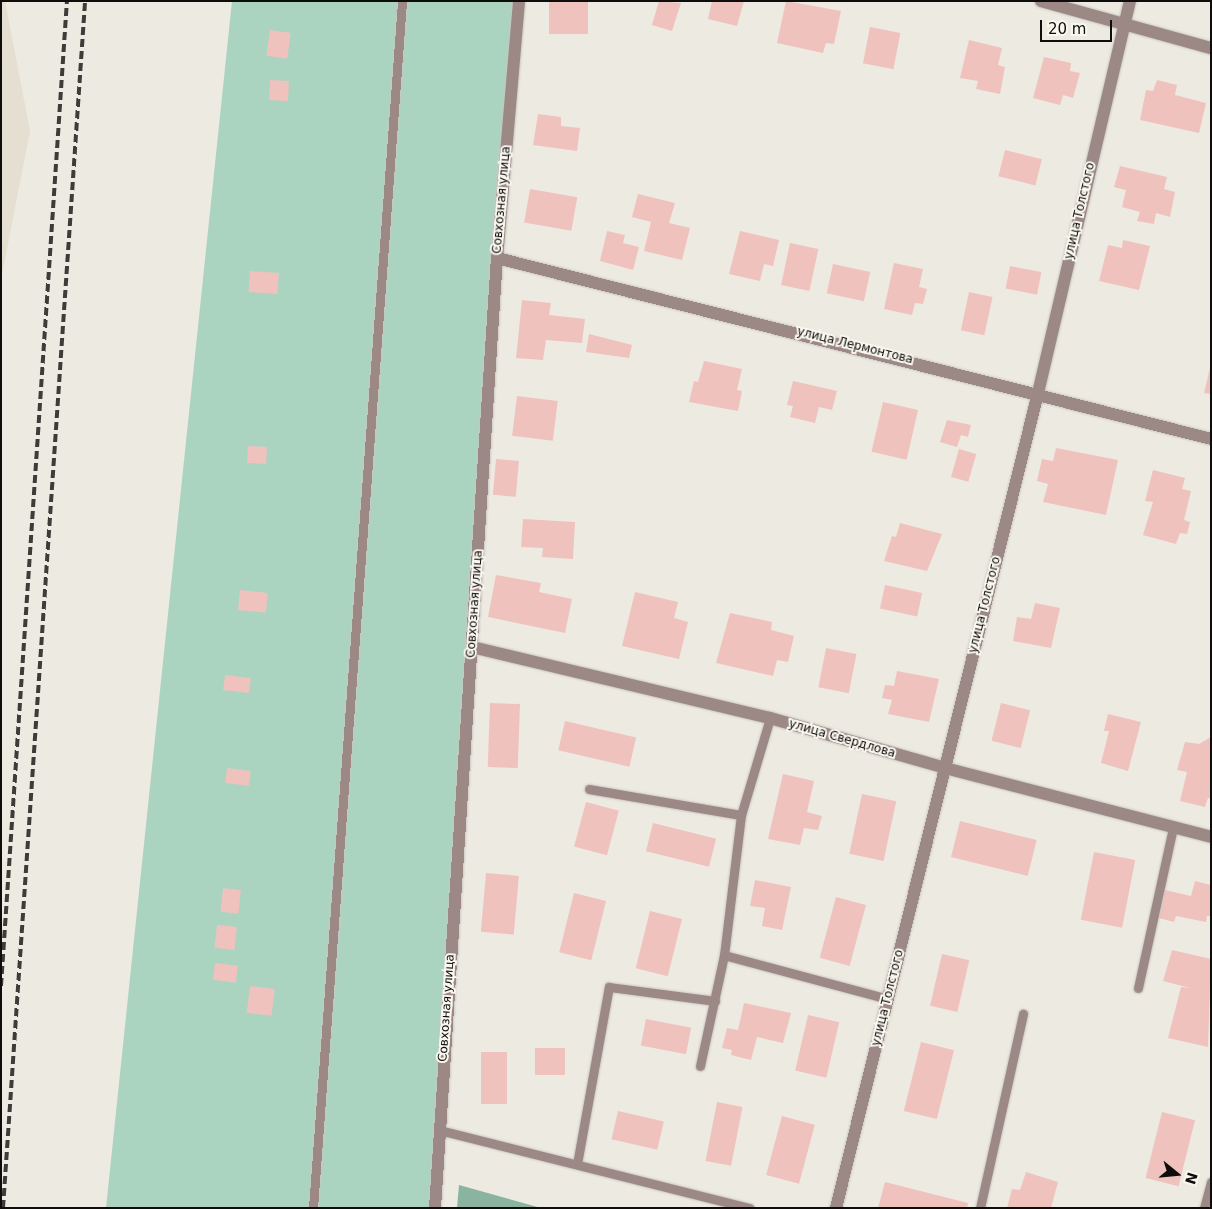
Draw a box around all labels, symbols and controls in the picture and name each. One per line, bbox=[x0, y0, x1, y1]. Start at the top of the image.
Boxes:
scale bar bbox=[1042, 10, 1114, 42]
text: 20 m bbox=[1048, 20, 1086, 38]
street label: Совхозная улица bbox=[490, 146, 514, 254]
street label: улица Толстого bbox=[1062, 161, 1098, 261]
street label: улица Лермонтова bbox=[796, 325, 914, 367]
street label: Совхозная улица bbox=[464, 550, 486, 658]
street label: улица Толстого bbox=[966, 555, 1004, 655]
street label: улица Свердлова bbox=[787, 717, 897, 761]
street label: улица Толстого bbox=[869, 948, 907, 1048]
street label: Совхозная улица bbox=[436, 954, 458, 1062]
north arrow bbox=[1152, 1149, 1202, 1199]
text: N bbox=[1182, 1170, 1201, 1186]

